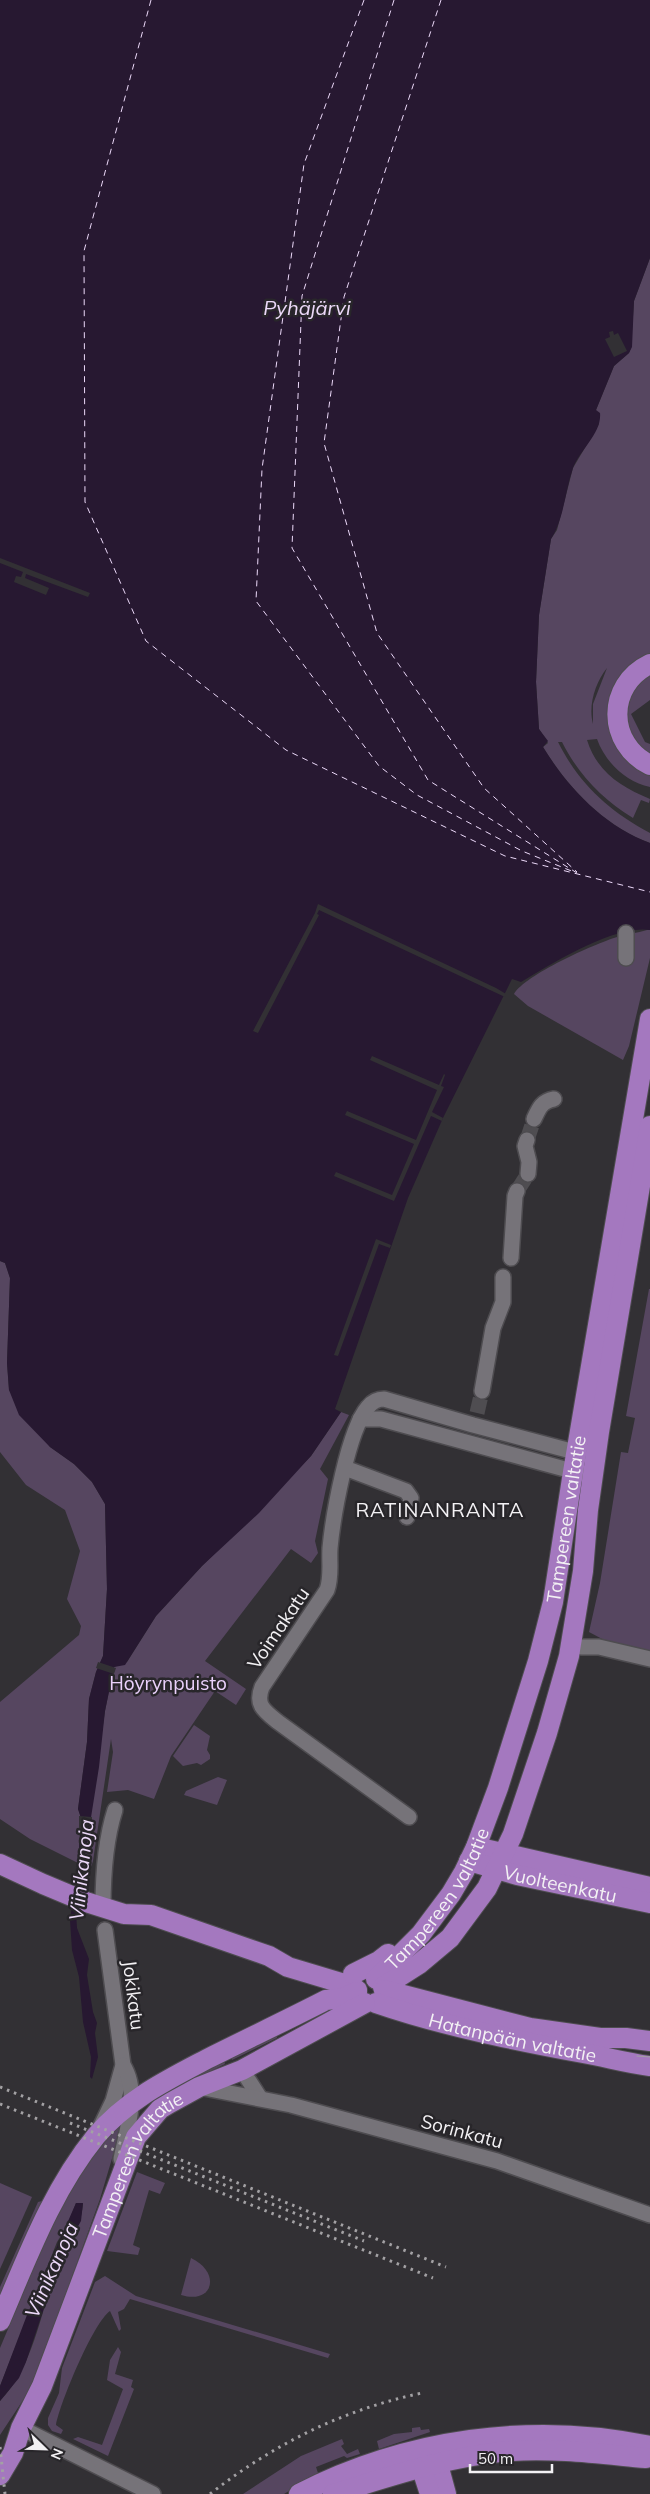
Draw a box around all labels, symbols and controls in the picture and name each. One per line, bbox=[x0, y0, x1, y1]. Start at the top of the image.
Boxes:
water label: Pyhäjärvi bbox=[263, 295, 351, 320]
street label: Tampereen valtatie bbox=[541, 1434, 591, 1604]
district label: RATINANRANTA bbox=[355, 1497, 525, 1522]
street label: Voimakatu bbox=[242, 1582, 314, 1674]
park label: Höyrynpuisto bbox=[109, 1671, 227, 1695]
water label: Viinikanoja bbox=[63, 1818, 99, 1922]
street label: Tampereen valtatie bbox=[380, 1825, 494, 1975]
street label: Vuolteenkatu bbox=[500, 1860, 619, 1908]
street label: Jokikatu bbox=[118, 1959, 150, 2031]
street label: Hatanpään valtatie bbox=[426, 2008, 599, 2067]
street label: Tampereen valtatie bbox=[87, 2086, 187, 2242]
street label: Sorinkatu bbox=[418, 2109, 506, 2153]
water label: Viinikanoja bbox=[19, 2218, 83, 2322]
north arrow bbox=[20, 2424, 70, 2474]
scale bar bbox=[470, 2442, 552, 2474]
text: N bbox=[47, 2446, 67, 2462]
text: 50 m bbox=[478, 2449, 513, 2468]

